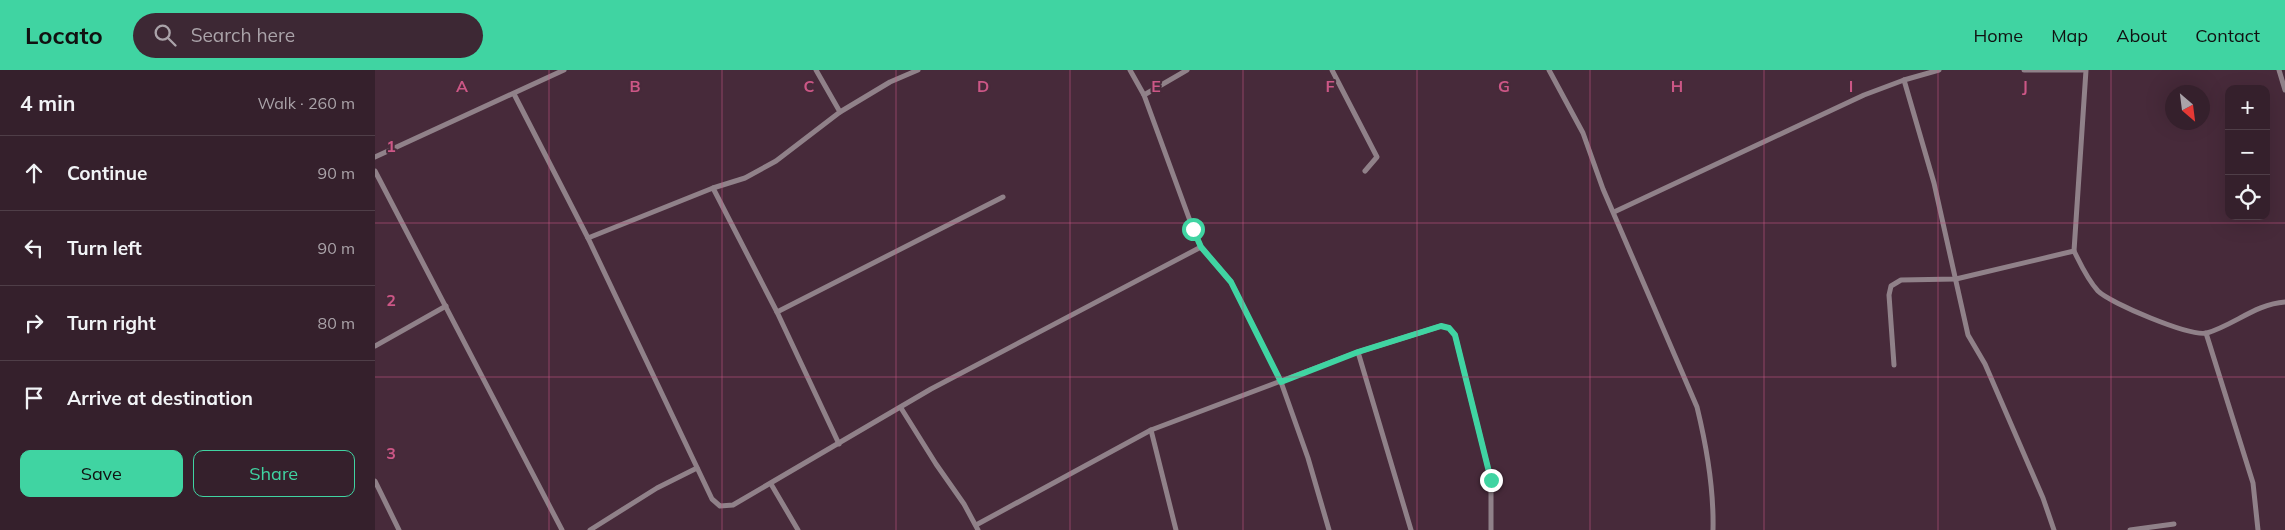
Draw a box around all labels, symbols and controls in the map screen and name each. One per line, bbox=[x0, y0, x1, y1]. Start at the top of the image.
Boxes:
search box bbox=[133, 13, 483, 58]
text: Locato bbox=[25, 20, 103, 50]
icon: search bbox=[151, 21, 179, 49]
text: Search here bbox=[191, 23, 295, 47]
text: Home bbox=[1973, 24, 2023, 47]
text: Map bbox=[2051, 24, 2088, 47]
text: About bbox=[2116, 24, 2167, 47]
text: Contact bbox=[2195, 24, 2260, 47]
text: A bbox=[456, 76, 468, 96]
text: B bbox=[629, 76, 641, 96]
text: C bbox=[804, 76, 815, 96]
text: D bbox=[977, 76, 989, 96]
text: E bbox=[1151, 76, 1161, 96]
text: F bbox=[1325, 76, 1335, 96]
text: G bbox=[1498, 76, 1510, 96]
text: H bbox=[1671, 76, 1683, 96]
text: I bbox=[1849, 76, 1853, 96]
text: J bbox=[2022, 76, 2028, 96]
north arrow bbox=[2165, 85, 2210, 130]
map controls bbox=[2225, 85, 2270, 220]
button: + bbox=[2225, 85, 2270, 130]
text: 4 min bbox=[20, 90, 75, 116]
text: Walk · 260 m bbox=[257, 93, 355, 113]
button: − bbox=[2225, 130, 2270, 175]
text: 1 bbox=[386, 136, 396, 156]
icon: ahead bbox=[20, 159, 48, 187]
text: Continue bbox=[67, 161, 147, 185]
text: 90 m bbox=[318, 163, 355, 183]
button: locate bbox=[2225, 175, 2270, 220]
route start bbox=[1182, 218, 1205, 241]
icon: left bbox=[20, 234, 48, 262]
text: Turn left bbox=[67, 236, 142, 260]
text: 90 m bbox=[318, 238, 355, 258]
text: 2 bbox=[386, 290, 396, 310]
icon: right bbox=[20, 309, 48, 337]
text: Turn right bbox=[67, 311, 156, 335]
text: 80 m bbox=[318, 313, 355, 333]
icon: arrive bbox=[20, 384, 48, 412]
text: Arrive at destination bbox=[67, 386, 253, 410]
text: 3 bbox=[386, 443, 396, 463]
button: Save bbox=[20, 450, 183, 497]
button: Share bbox=[193, 450, 355, 497]
route end bbox=[1480, 469, 1503, 492]

